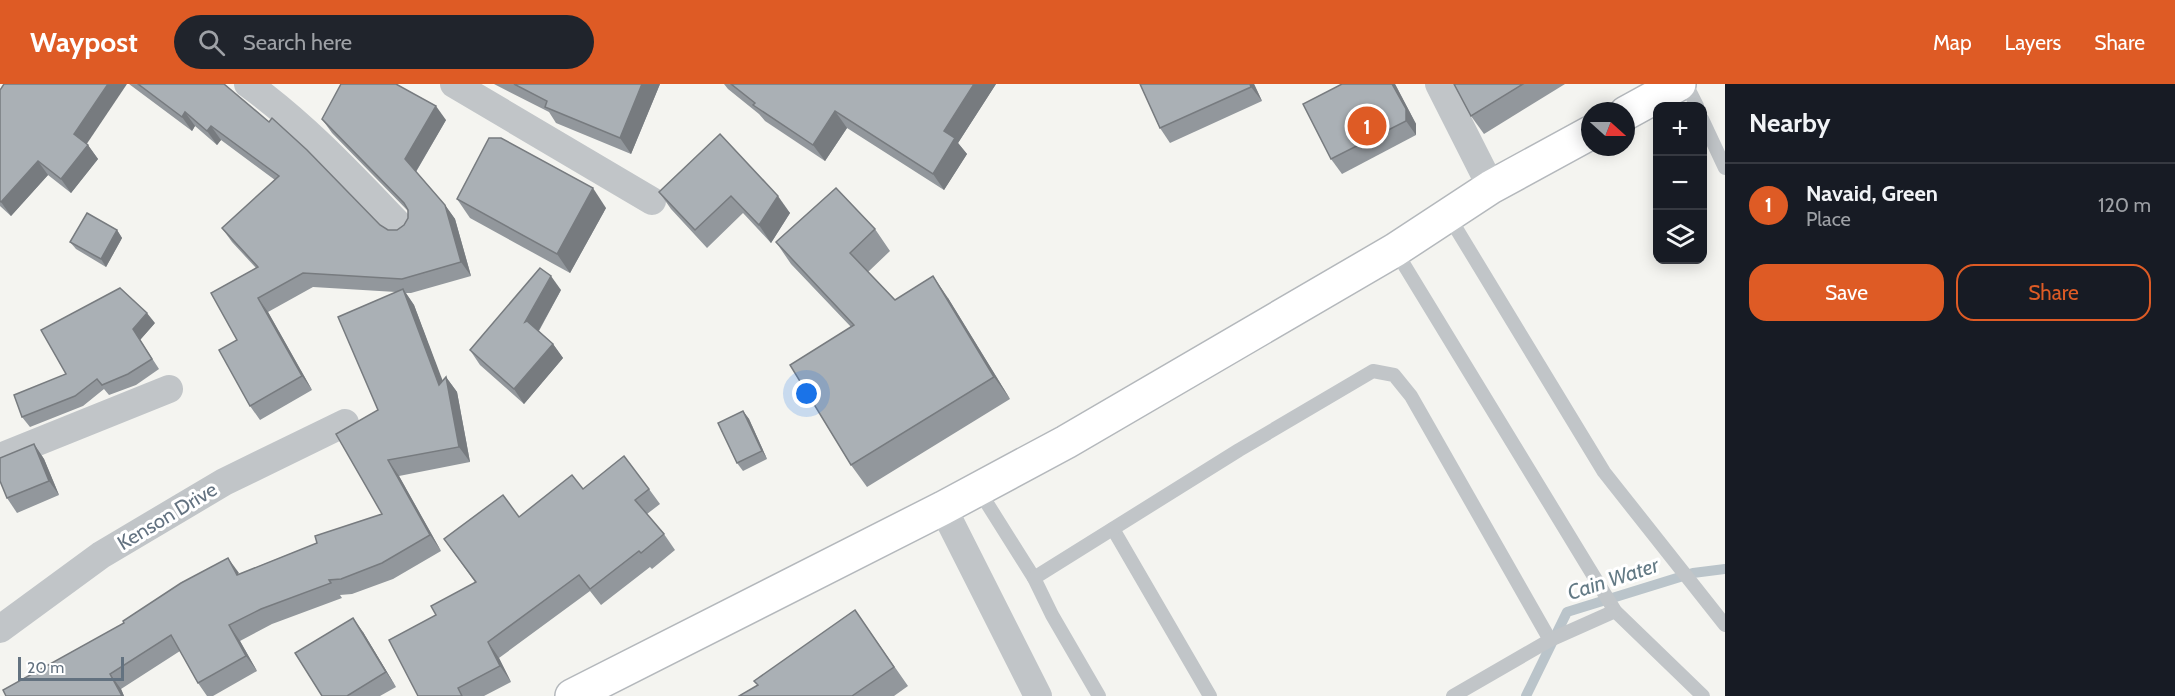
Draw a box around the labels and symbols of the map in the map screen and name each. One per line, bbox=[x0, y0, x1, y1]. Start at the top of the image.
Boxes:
north arrow bbox=[1581, 102, 1635, 156]
pin: 1 bbox=[1348, 104, 1386, 148]
your location bbox=[792, 379, 821, 408]
street label: Kenson Drive bbox=[113, 477, 221, 555]
water label: Cain Water bbox=[1564, 552, 1663, 605]
scale bar bbox=[18, 654, 124, 682]

